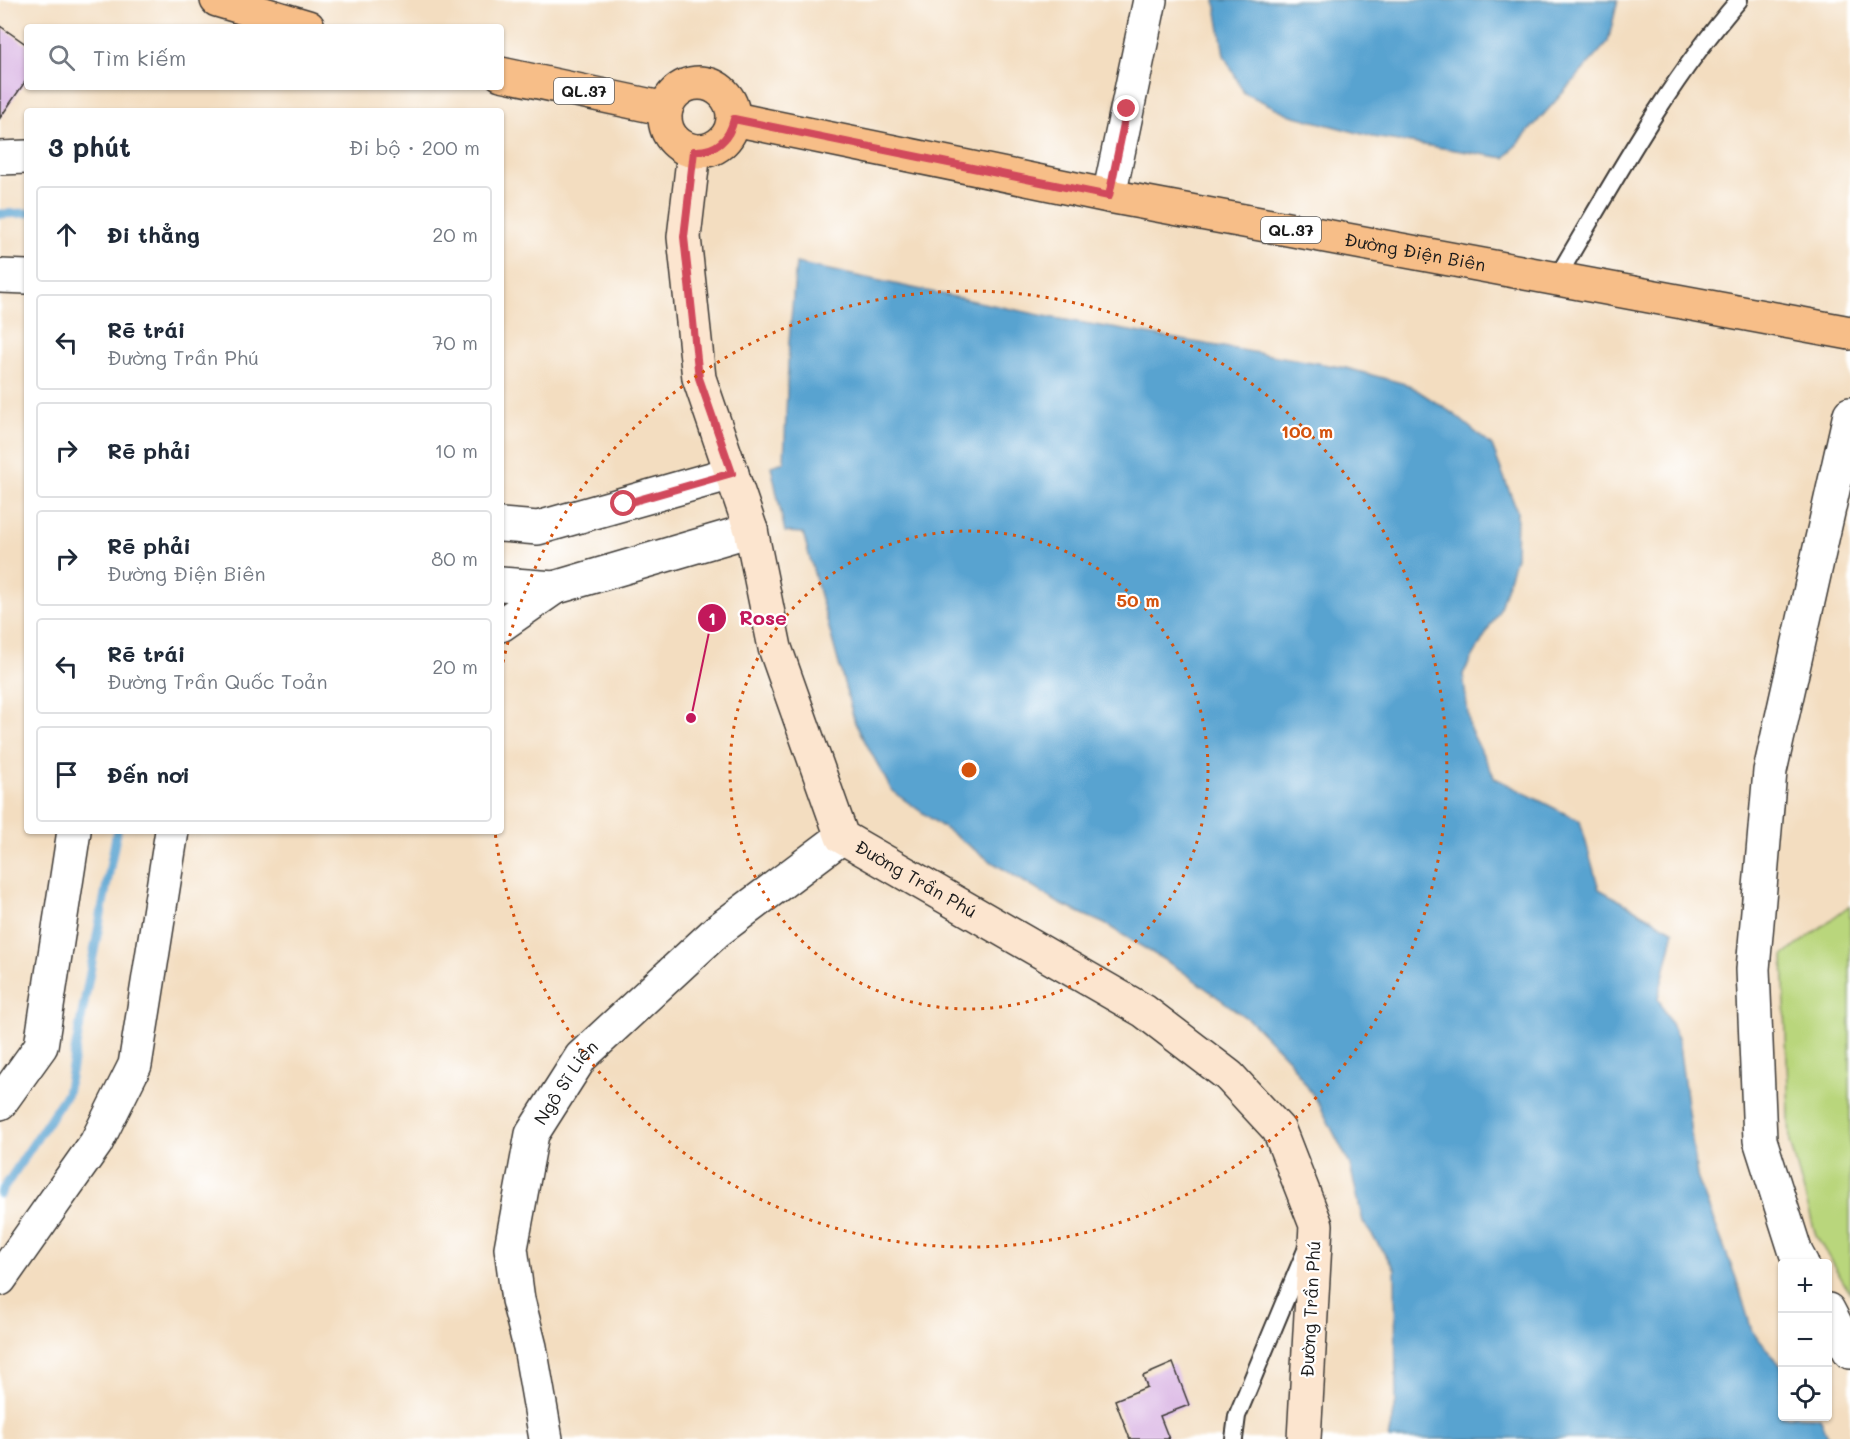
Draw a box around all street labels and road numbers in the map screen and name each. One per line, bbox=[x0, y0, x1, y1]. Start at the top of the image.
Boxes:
road number: QL.37 bbox=[554, 78, 614, 104]
road number: QL.37 bbox=[1261, 217, 1321, 243]
street label: Đường Điện Biên bbox=[1343, 227, 1488, 276]
street label: Đường Trần Phú bbox=[851, 834, 981, 923]
street label: Ngô Sĩ Liên bbox=[528, 1034, 603, 1129]
street label: Đường Trần Phú bbox=[1294, 1240, 1326, 1378]

